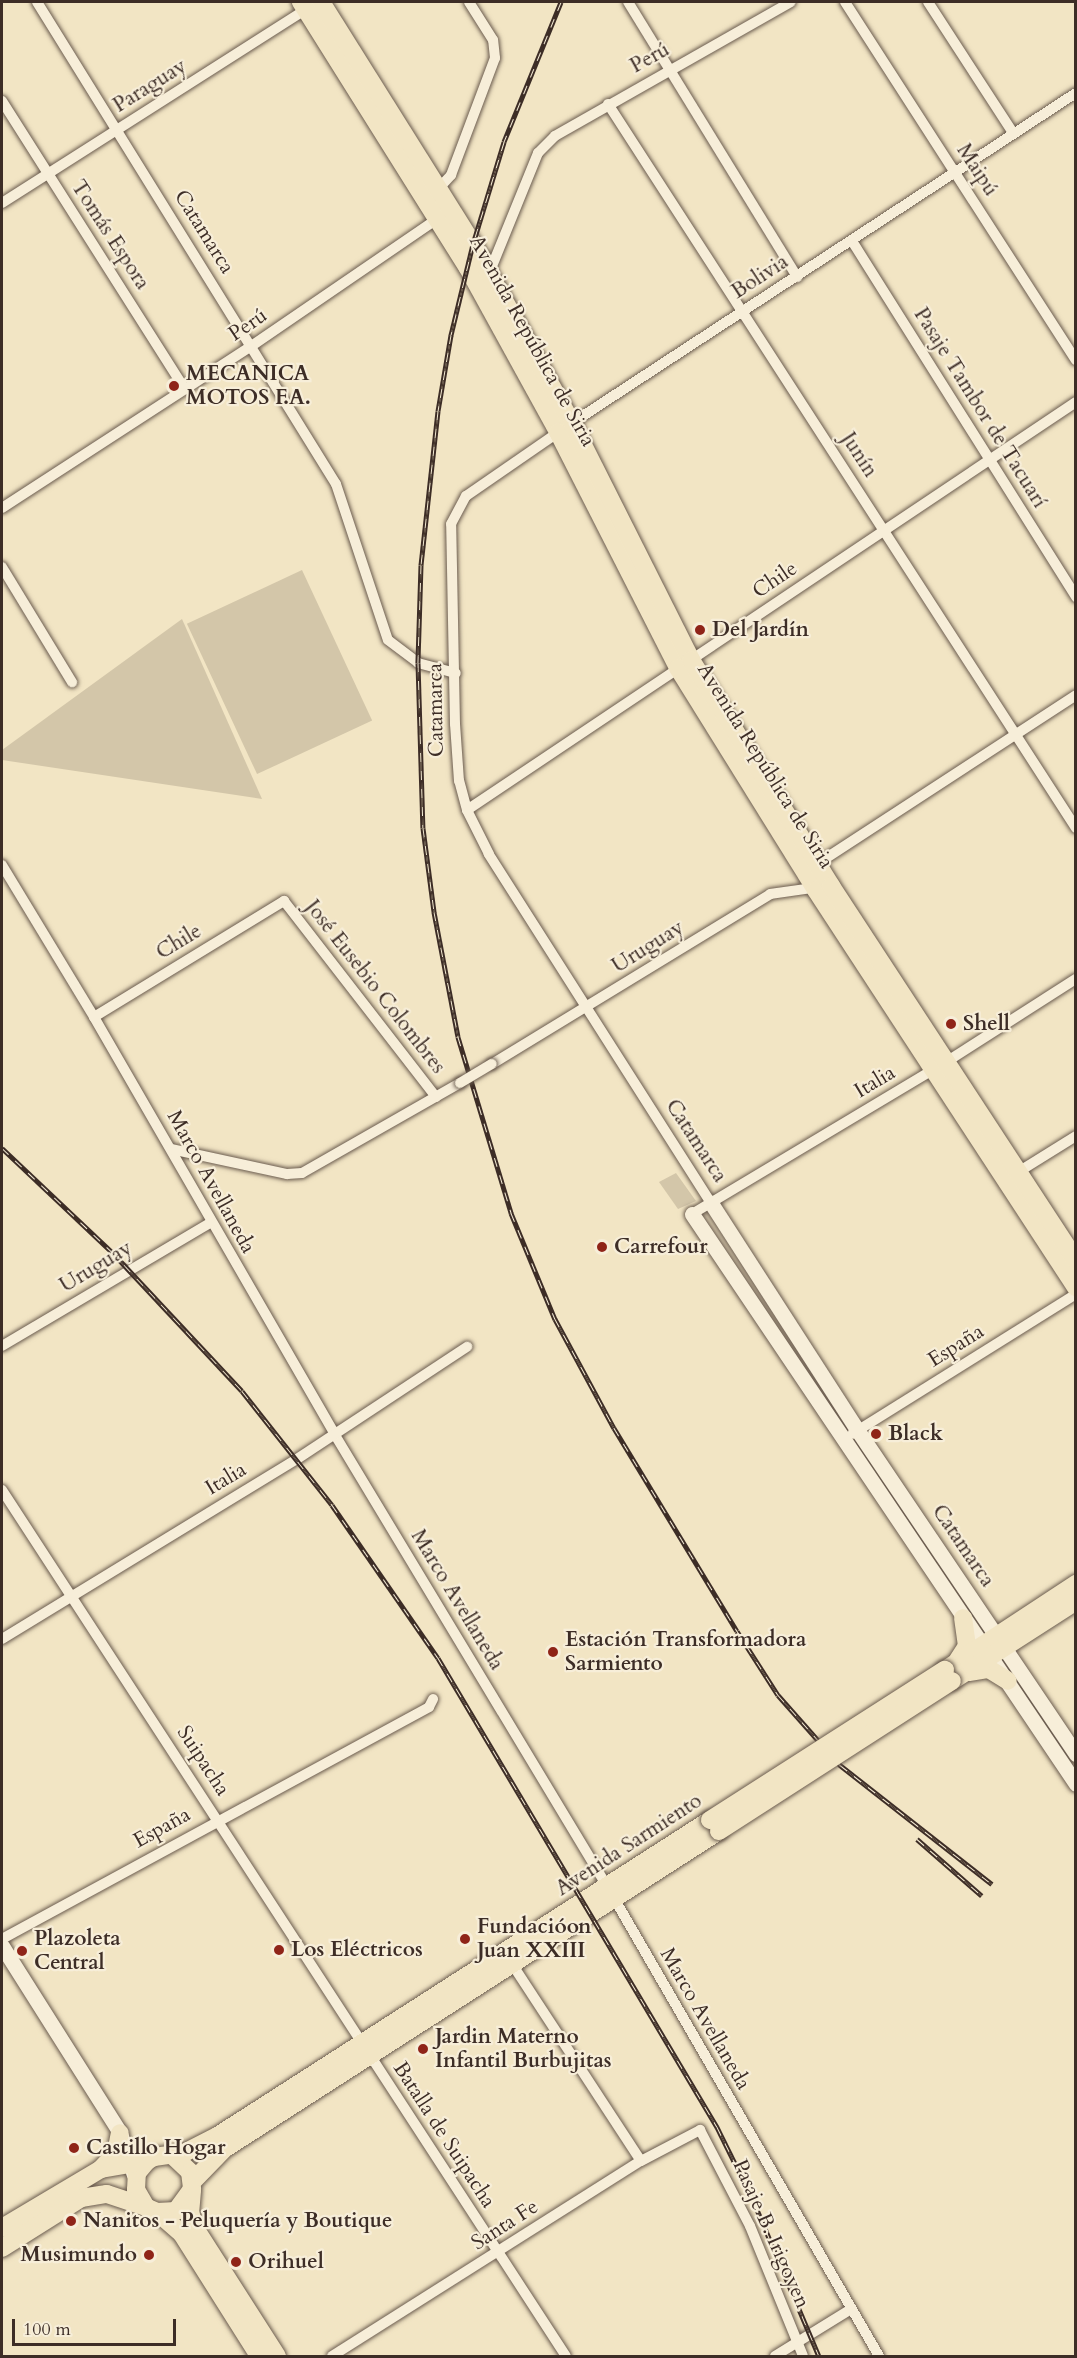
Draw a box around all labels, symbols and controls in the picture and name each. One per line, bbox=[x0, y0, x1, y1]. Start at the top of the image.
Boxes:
street label: Perú bbox=[626, 37, 674, 79]
street label: Paraguay bbox=[109, 54, 191, 118]
street label: Maipú bbox=[951, 139, 1003, 201]
street label: Tomás Espora bbox=[65, 176, 155, 294]
street label: Catamarca bbox=[168, 185, 240, 279]
street label: Avenida República de Siria bbox=[463, 231, 601, 451]
street label: Bolivia bbox=[727, 249, 793, 305]
street label: Perú bbox=[224, 303, 272, 347]
street label: Pasaje Tambor de Tacuarí bbox=[908, 303, 1052, 513]
place label: MECANICA MOTOS F.A. bbox=[186, 361, 311, 411]
marker: MECANICA MOTOS F.A. bbox=[167, 379, 181, 393]
street label: Junín bbox=[835, 428, 883, 482]
street label: Chile bbox=[748, 556, 802, 604]
place label: Del Jardín bbox=[712, 617, 809, 643]
marker: Del Jardín bbox=[693, 623, 707, 637]
street label: Avenida República de Siria bbox=[691, 658, 839, 874]
street label: Catamarca bbox=[423, 663, 449, 757]
street label: José Eusebio Colombres bbox=[299, 895, 451, 1079]
street label: Uruguay bbox=[607, 915, 689, 979]
street label: Chile bbox=[152, 919, 206, 965]
place label: Shell bbox=[963, 1011, 1010, 1037]
marker: Shell bbox=[944, 1017, 958, 1031]
street label: Italia bbox=[850, 1060, 900, 1104]
street label: Catamarca bbox=[660, 1095, 732, 1187]
street label: Marco Avellaneda bbox=[161, 1106, 261, 1258]
place label: Carrefour bbox=[614, 1234, 708, 1260]
street label: Uruguay bbox=[55, 1236, 137, 1298]
marker: Carrefour bbox=[595, 1240, 609, 1254]
street label: España bbox=[923, 1319, 989, 1373]
place label: Black bbox=[888, 1421, 943, 1447]
marker: Black bbox=[869, 1427, 883, 1441]
street label: Italia bbox=[201, 1457, 251, 1501]
street label: Catamarca bbox=[926, 1500, 1000, 1592]
street label: Marco Avellaneda bbox=[405, 1525, 509, 1675]
place label: Estación Transformadora Sarmiento bbox=[565, 1627, 806, 1677]
marker: Estación Transformadora Sarmiento bbox=[546, 1645, 560, 1659]
street label: Suipacha bbox=[171, 1721, 235, 1801]
street label: Avenida Sarmiento bbox=[551, 1788, 707, 1902]
street label: España bbox=[129, 1802, 195, 1854]
place label: Fundacióon Juan XXIII bbox=[477, 1914, 592, 1964]
place label: Plazoleta Central bbox=[34, 1926, 121, 1976]
marker: Fundacióon Juan XXIII bbox=[458, 1932, 472, 1946]
place label: Los Eléctricos bbox=[291, 1937, 423, 1963]
marker: Los Eléctricos bbox=[272, 1943, 286, 1957]
marker: Plazoleta Central bbox=[15, 1944, 29, 1958]
street label: Marco Avellaneda bbox=[654, 1944, 756, 2094]
place label: Jardin Materno Infantil Burbujitas bbox=[435, 2024, 612, 2074]
marker: Jardin Materno Infantil Burbujitas bbox=[416, 2042, 430, 2056]
street label: Batalla de Suipacha bbox=[387, 2057, 501, 2213]
place label: Castillo Hogar bbox=[86, 2135, 226, 2161]
marker: Castillo Hogar bbox=[67, 2141, 81, 2155]
street label: Pasaje B. Irigoyen bbox=[727, 2156, 815, 2312]
street label: Santa Fe bbox=[467, 2194, 543, 2256]
place label: Nanitos - Peluquería y Boutique bbox=[83, 2208, 392, 2234]
marker: Nanitos - Peluquería y Boutique bbox=[64, 2214, 78, 2228]
place label: Musimundo bbox=[21, 2242, 137, 2268]
marker: Musimundo bbox=[142, 2248, 156, 2262]
place label: Orihuel bbox=[248, 2249, 324, 2275]
marker: Orihuel bbox=[229, 2255, 243, 2269]
scale bar bbox=[15, 2307, 178, 2345]
text: 100 m bbox=[23, 2317, 71, 2342]

